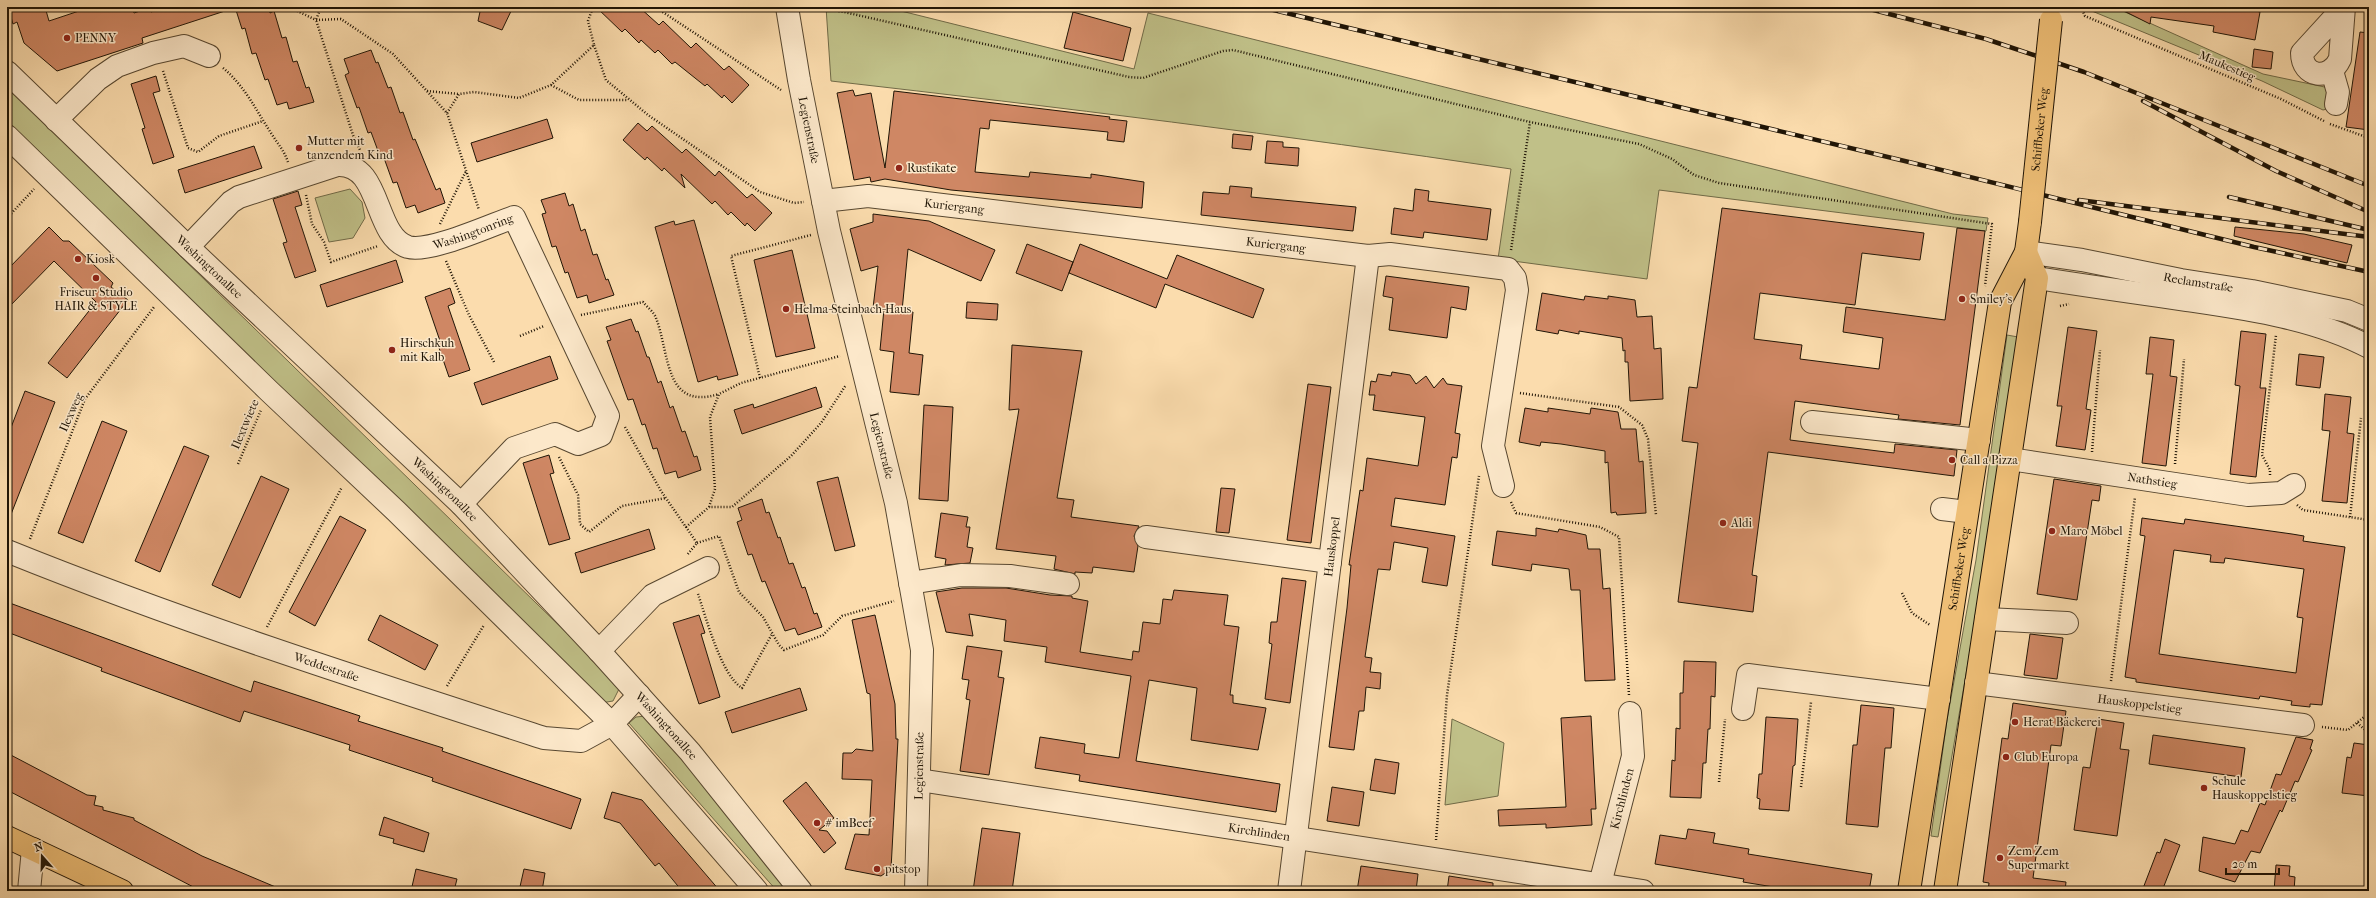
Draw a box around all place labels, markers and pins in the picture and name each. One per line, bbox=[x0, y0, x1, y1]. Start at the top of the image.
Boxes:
place label: PENNY bbox=[75, 31, 117, 45]
marker: PENNY bbox=[62, 33, 72, 43]
place label: Mutter mit tanzendem Kind bbox=[307, 134, 393, 162]
marker: Mutter mit tanzendem Kind bbox=[294, 143, 304, 153]
place label: Rustikate bbox=[907, 161, 957, 175]
marker: Rustikate bbox=[894, 163, 904, 173]
place label: Kiosk bbox=[86, 252, 116, 266]
marker: Kiosk bbox=[73, 254, 83, 264]
marker: Friseur Studio HAIR & STYLE bbox=[91, 273, 101, 283]
place label: Friseur Studio HAIR & STYLE bbox=[55, 285, 137, 313]
place label: Smiley's bbox=[1970, 292, 2013, 306]
marker: Smiley's bbox=[1957, 294, 1967, 304]
place label: Helma-Steinbach-Haus bbox=[794, 302, 912, 316]
marker: Helma-Steinbach-Haus bbox=[781, 304, 791, 314]
place label: Hirschkuh mit Kalb bbox=[400, 336, 455, 364]
marker: Hirschkuh mit Kalb bbox=[387, 345, 397, 355]
place label: Call a Pizza bbox=[1960, 453, 2018, 467]
marker: Call a Pizza bbox=[1947, 455, 1957, 465]
place label: Aldi bbox=[1730, 516, 1753, 530]
marker: Aldi bbox=[1718, 518, 1728, 528]
place label: Maro Möbel bbox=[2060, 524, 2123, 538]
marker: Maro Möbel bbox=[2047, 526, 2057, 536]
place label: Herat Bäckerei bbox=[2023, 715, 2101, 729]
marker: Herat Bäckerei bbox=[2010, 717, 2020, 727]
place label: Club Europa bbox=[2014, 750, 2079, 764]
marker: Club Europa bbox=[2001, 752, 2011, 762]
place label: Schule Hauskoppelstieg bbox=[2212, 774, 2298, 802]
marker: Schule Hauskoppelstieg bbox=[2199, 783, 2209, 793]
place label: # imBeef bbox=[825, 816, 875, 830]
marker: # imBeef bbox=[812, 818, 822, 828]
place label: Zem Zem Supermarkt bbox=[2008, 844, 2070, 872]
marker: Zem Zem Supermarkt bbox=[1995, 853, 2005, 863]
place label: pitstop bbox=[884, 862, 921, 876]
marker: pitstop bbox=[872, 864, 882, 874]

